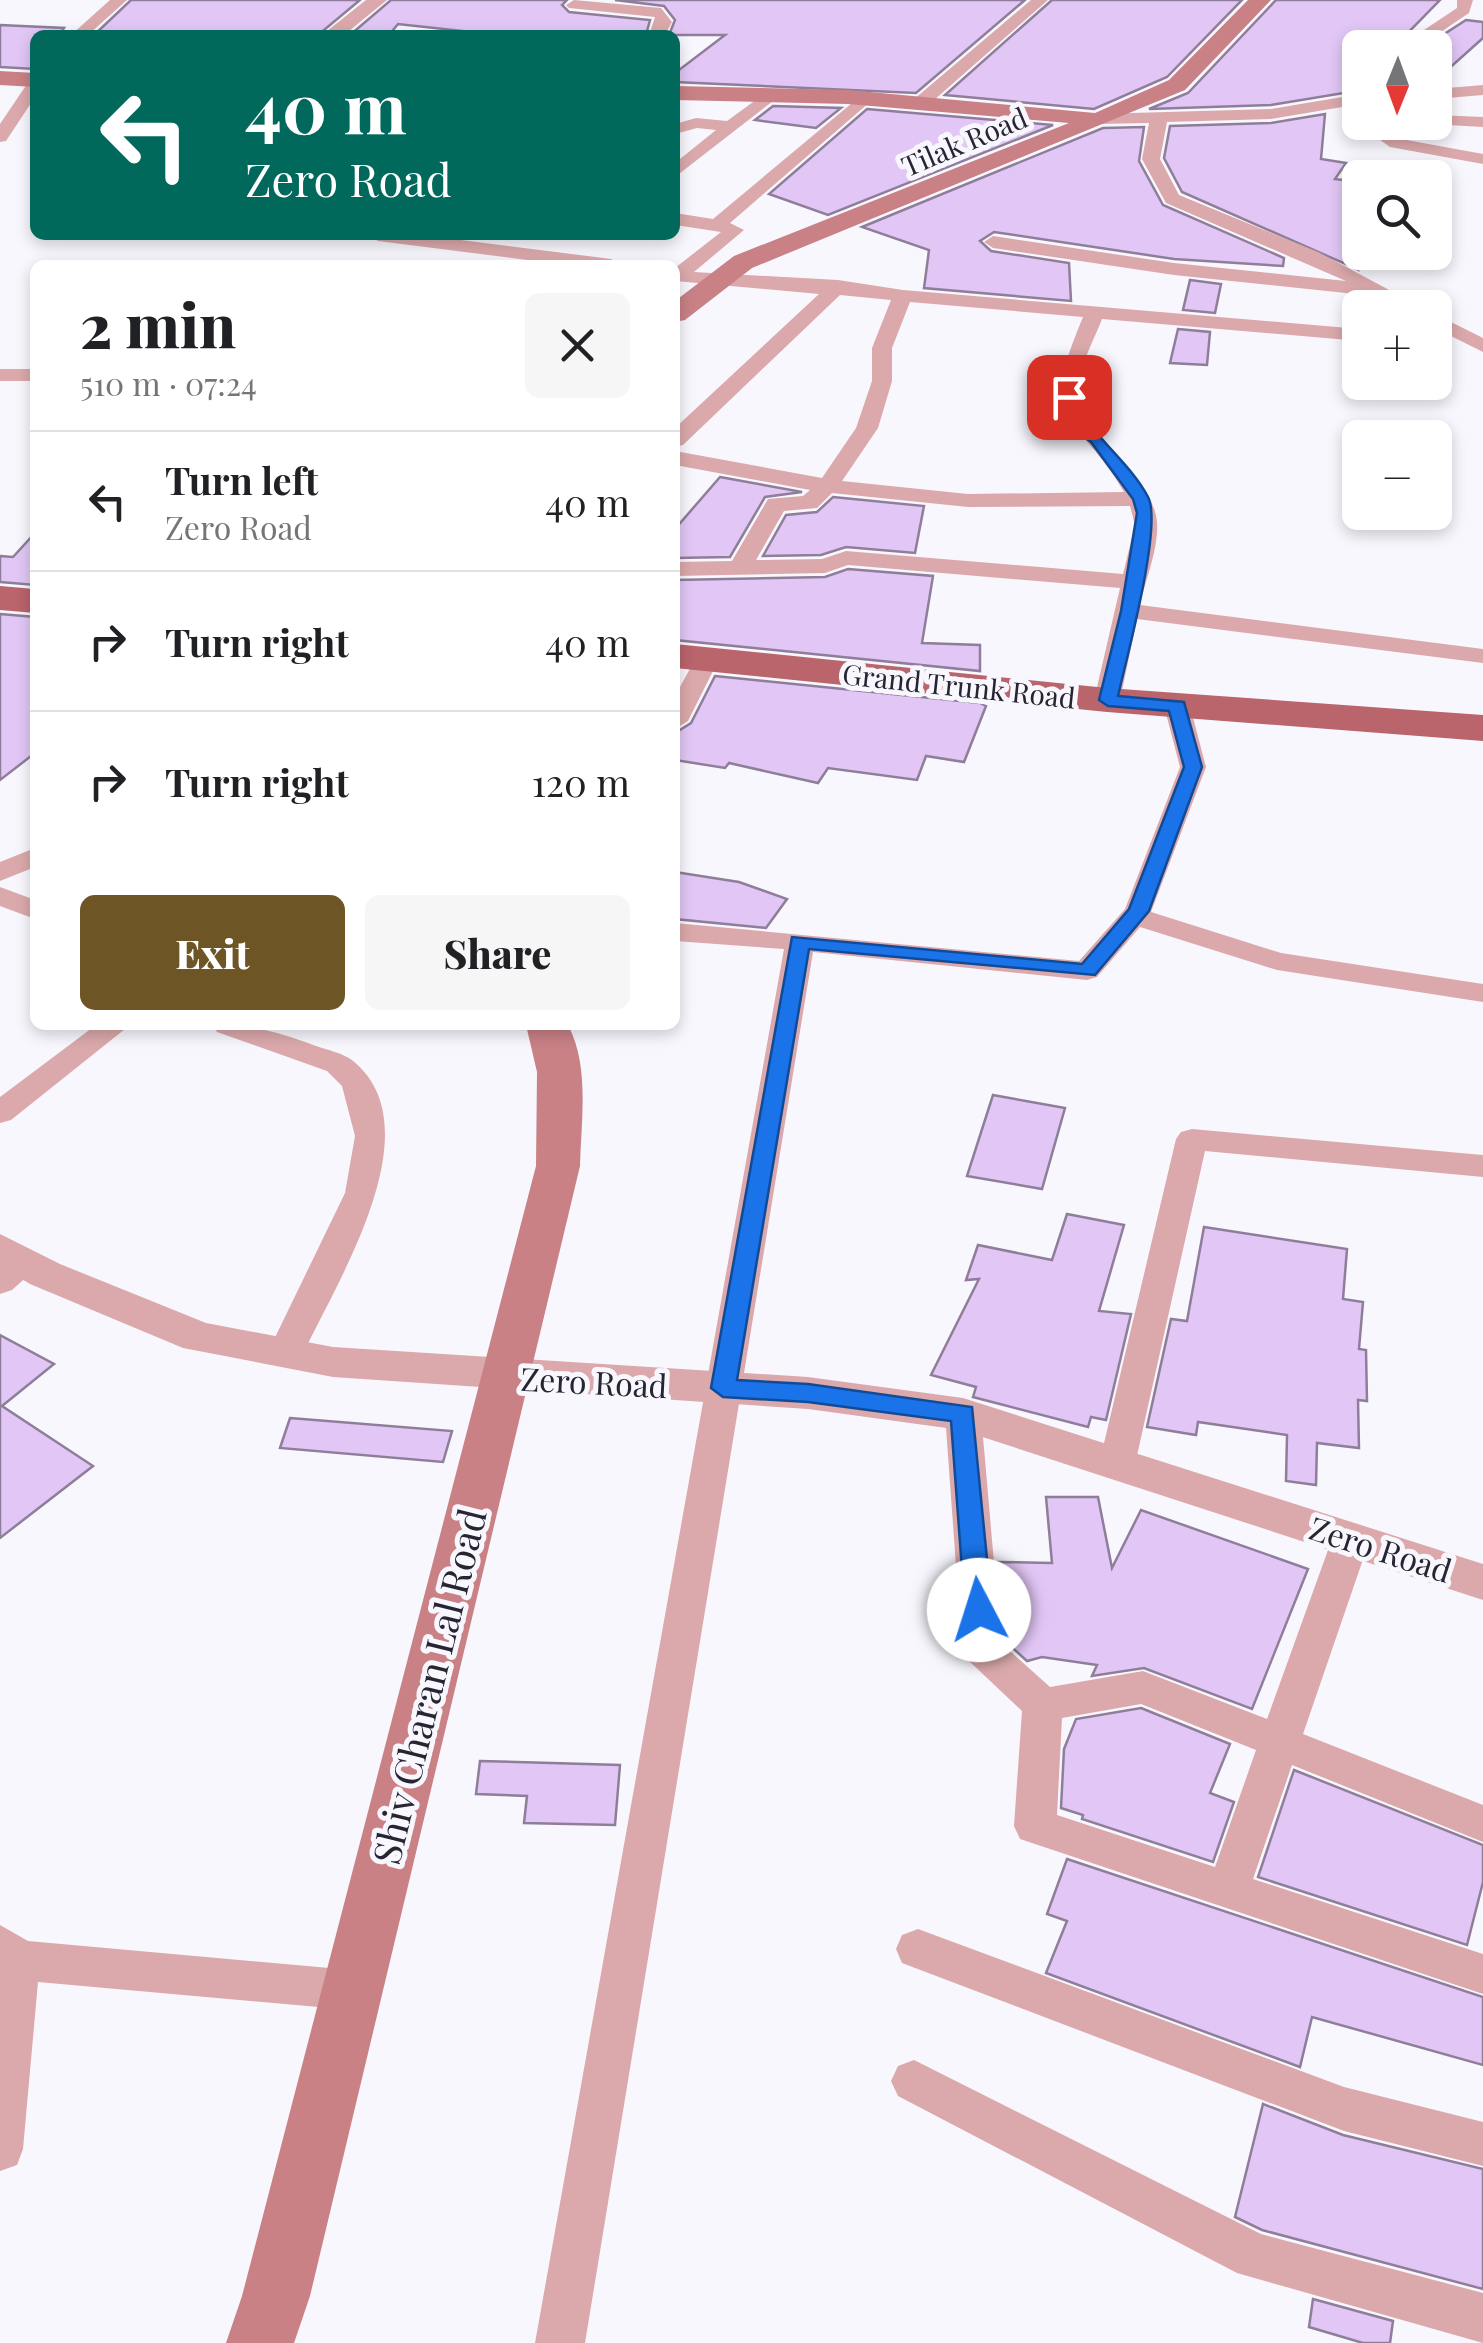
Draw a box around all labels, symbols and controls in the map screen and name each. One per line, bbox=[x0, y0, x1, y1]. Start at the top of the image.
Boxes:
north arrow bbox=[1342, 30, 1452, 140]
map controls bbox=[1342, 30, 1452, 530]
text: 40 m bbox=[245, 58, 407, 152]
icon: left bbox=[80, 70, 210, 200]
street label: Tilak Road bbox=[895, 98, 1033, 184]
text: Zero Road bbox=[245, 148, 452, 208]
button: search bbox=[1342, 160, 1452, 270]
text: 2 min bbox=[80, 283, 236, 363]
button: + bbox=[1342, 290, 1452, 400]
button: close bbox=[525, 293, 630, 398]
pin bbox=[1027, 355, 1112, 440]
text: 510 m · 07:24 bbox=[80, 361, 257, 404]
icon: arrive bbox=[1042, 370, 1097, 425]
button: − bbox=[1342, 420, 1452, 530]
text: Turn left bbox=[165, 454, 318, 505]
icon: left bbox=[80, 474, 135, 529]
text: 40 m bbox=[545, 476, 630, 527]
text: Zero Road bbox=[165, 505, 312, 548]
icon: right bbox=[80, 614, 135, 669]
text: Turn right bbox=[165, 616, 349, 667]
text: 40 m bbox=[545, 616, 630, 667]
street label: Grand Trunk Road bbox=[841, 654, 1077, 716]
icon: right bbox=[80, 754, 135, 809]
text: Turn right bbox=[165, 756, 349, 807]
text: 120 m bbox=[532, 756, 630, 807]
button: Exit bbox=[80, 895, 345, 1010]
button: Share bbox=[365, 895, 630, 1010]
street label: Zero Road bbox=[519, 1356, 669, 1406]
street label: Shiv Charan Lal Road bbox=[359, 1503, 497, 1869]
street label: Zero Road bbox=[1304, 1505, 1458, 1591]
position arrow bbox=[927, 1558, 1031, 1662]

